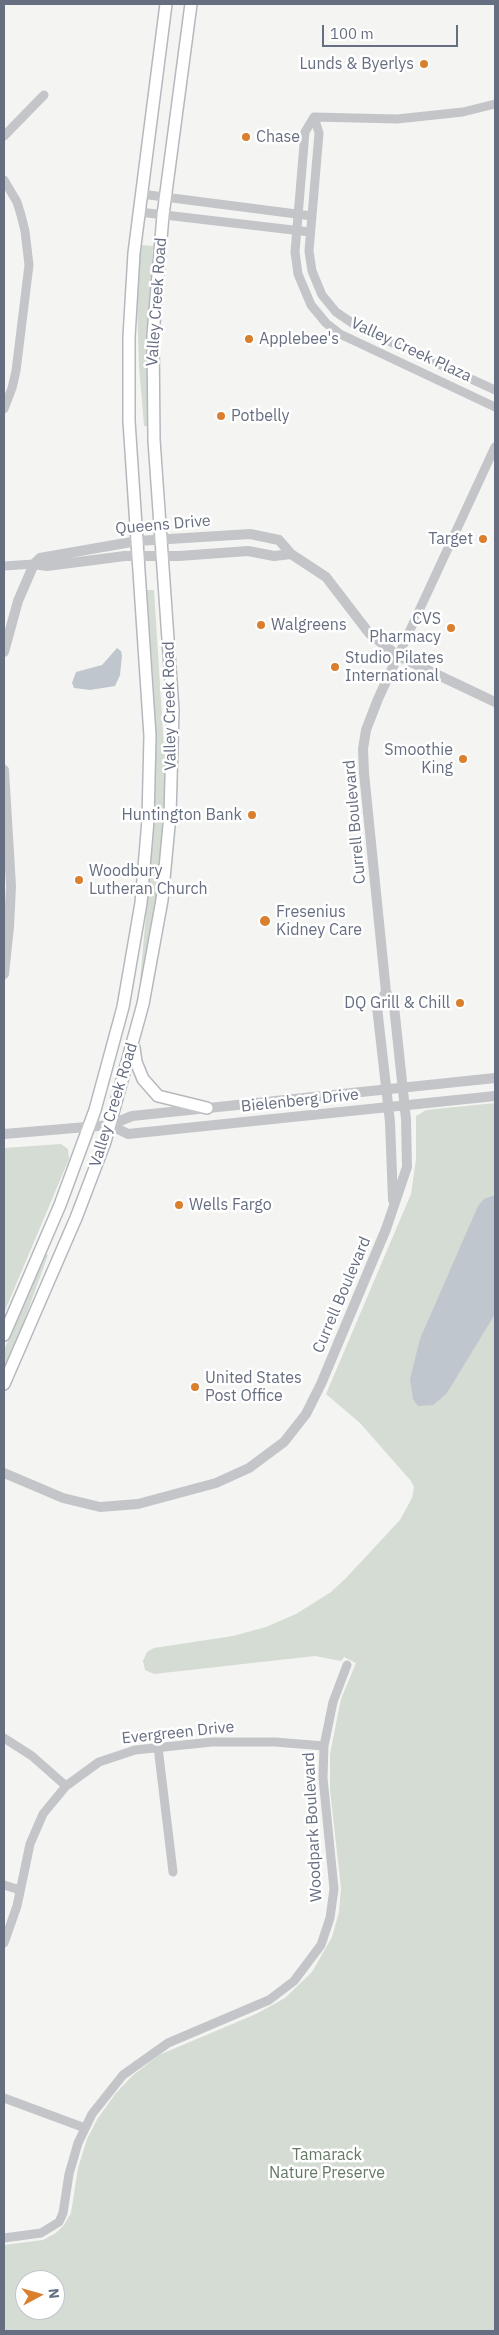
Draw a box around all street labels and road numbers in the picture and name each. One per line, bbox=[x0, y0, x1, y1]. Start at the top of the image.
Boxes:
street label: Valley Creek Road bbox=[143, 237, 171, 367]
street label: Valley Creek Plaza bbox=[348, 314, 474, 386]
street label: Queens Drive bbox=[114, 511, 212, 539]
street label: Valley Creek Road bbox=[159, 641, 181, 771]
street label: Currell Boulevard bbox=[340, 759, 370, 885]
street label: Valley Creek Road bbox=[86, 1040, 142, 1170]
street label: Bielenberg Drive bbox=[240, 1085, 360, 1117]
street label: Currell Boulevard bbox=[309, 1234, 375, 1356]
street label: Evergreen Drive bbox=[121, 1718, 235, 1748]
street label: Woodpark Boulevard bbox=[299, 1752, 327, 1902]

